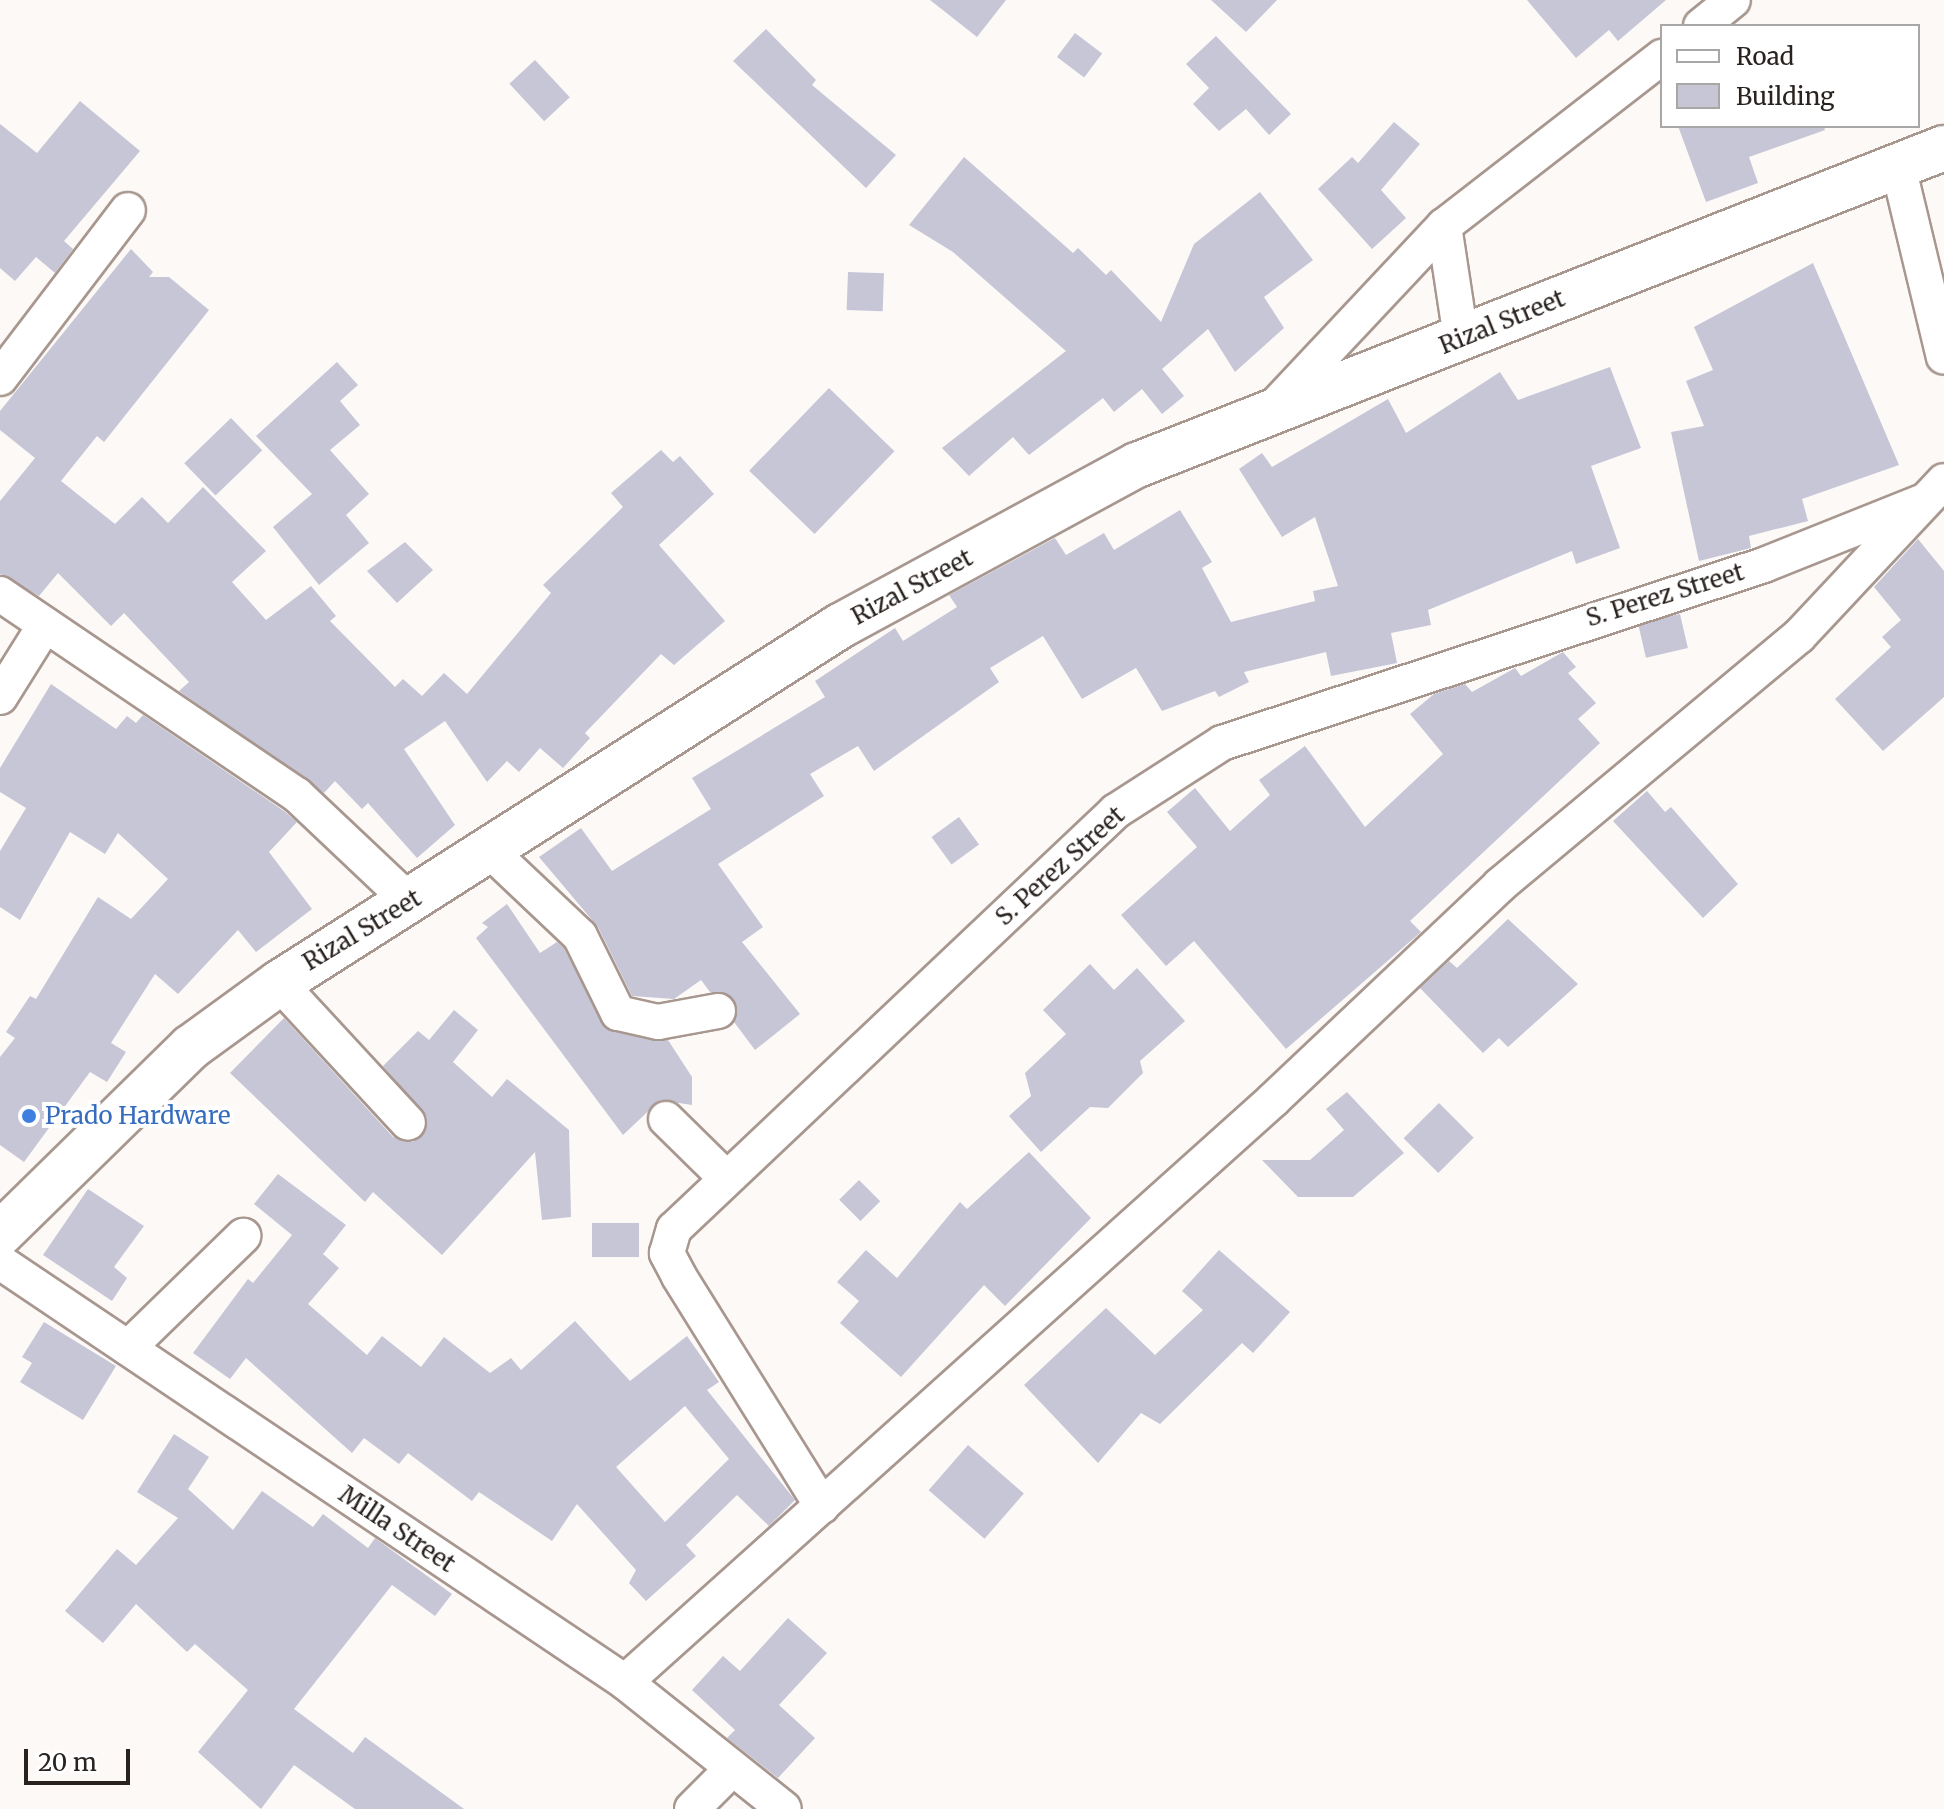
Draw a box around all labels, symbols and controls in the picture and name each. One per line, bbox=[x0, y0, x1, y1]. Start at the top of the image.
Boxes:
legend bbox=[1660, 24, 1920, 128]
text: Road bbox=[1736, 41, 1794, 72]
text: Building bbox=[1736, 81, 1835, 112]
street label: Rizal Street bbox=[1435, 284, 1569, 360]
street label: Rizal Street bbox=[847, 543, 977, 631]
street label: S. Perez Street bbox=[1583, 557, 1747, 633]
street label: S. Perez Street bbox=[990, 801, 1130, 931]
street label: Rizal Street bbox=[298, 883, 426, 977]
place label: Prado Hardware bbox=[45, 1102, 230, 1130]
marker: Prado Hardware bbox=[20, 1107, 38, 1125]
street label: Milla Street bbox=[334, 1480, 460, 1578]
scale bar bbox=[28, 1733, 134, 1783]
text: 20 m bbox=[38, 1747, 97, 1778]

